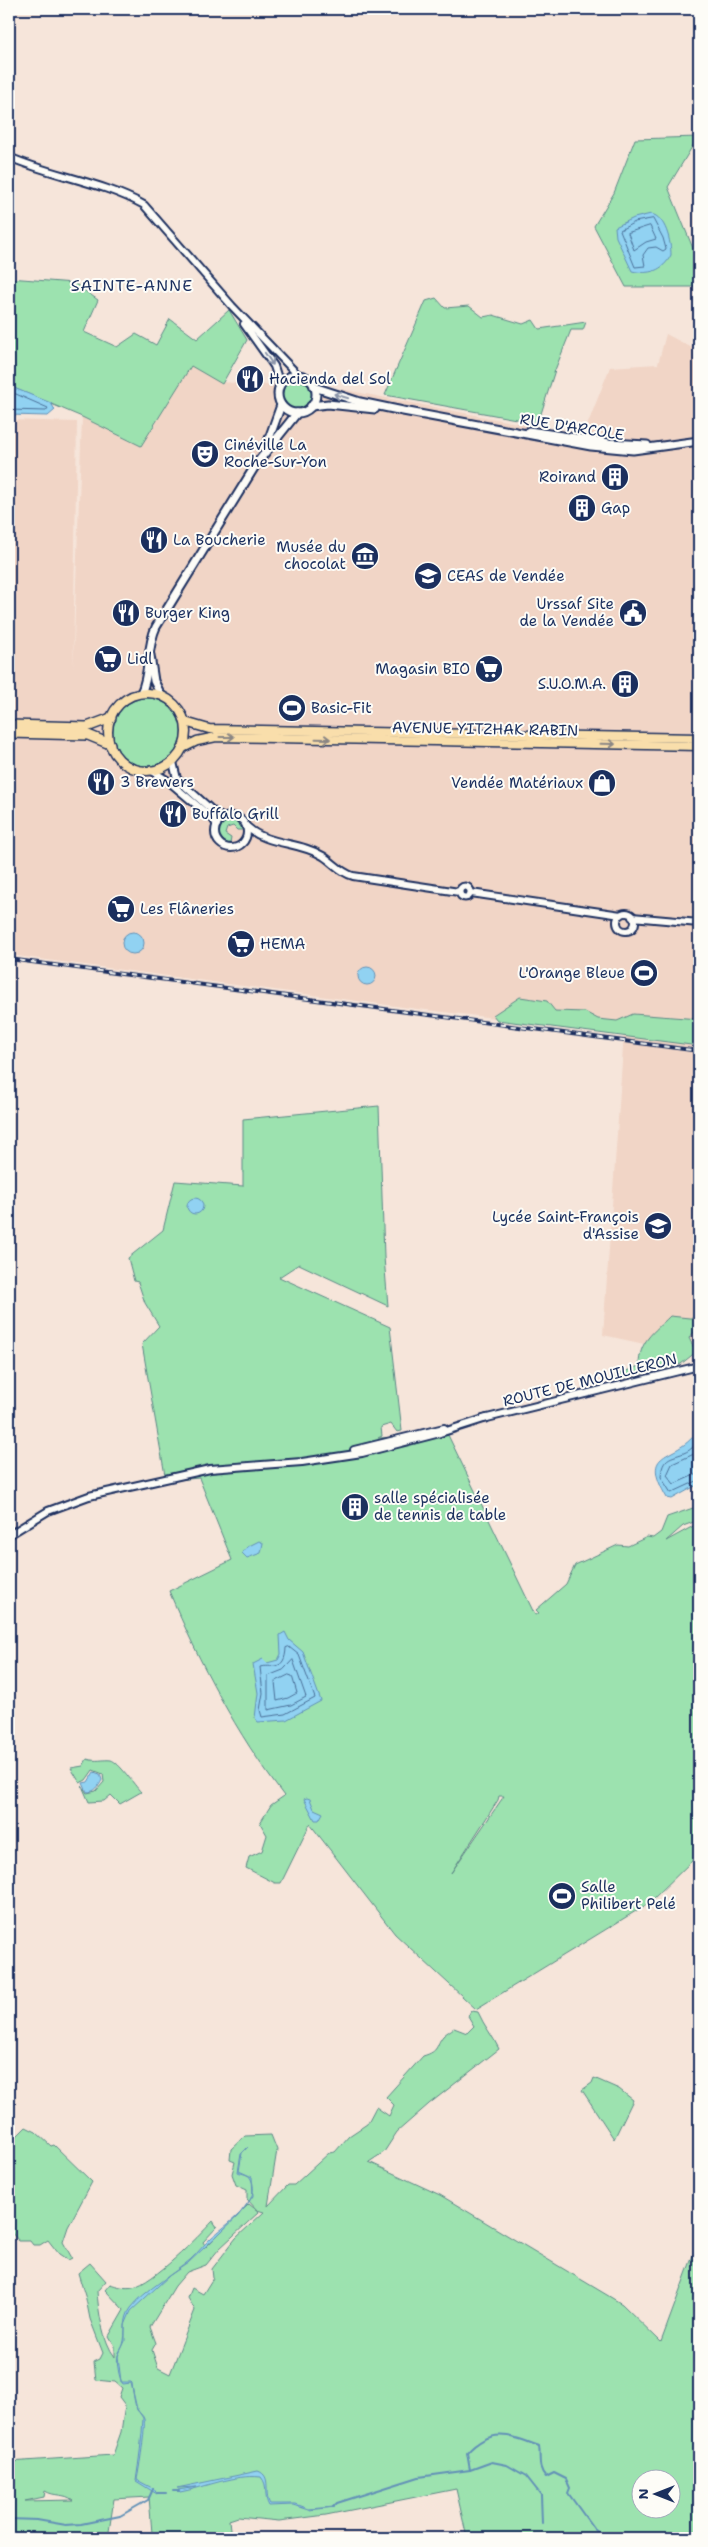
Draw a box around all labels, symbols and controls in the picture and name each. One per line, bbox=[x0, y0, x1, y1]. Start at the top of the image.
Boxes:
district label: SAINTE-ANNE bbox=[71, 275, 193, 296]
one-way arrow bbox=[264, 351, 274, 365]
restaurant icon: Hacienda del Sol bbox=[235, 364, 265, 394]
place label: Hacienda del Sol bbox=[269, 369, 391, 389]
one-way arrow bbox=[334, 391, 350, 401]
street label: RUE D'ARCOLE bbox=[518, 409, 626, 445]
place label: Cinéville La Roche-Sur-Yon bbox=[224, 435, 327, 472]
theatre icon: Cinéville La Roche-Sur-Yon bbox=[190, 439, 220, 469]
building icon: Roirand bbox=[600, 462, 630, 492]
place label: Roirand bbox=[539, 467, 596, 487]
building icon: Gap bbox=[567, 493, 597, 523]
place label: Gap bbox=[601, 498, 630, 518]
restaurant icon: La Boucherie bbox=[139, 525, 169, 555]
place label: La Boucherie bbox=[173, 530, 266, 550]
place label: Musée du chocolat bbox=[276, 537, 346, 574]
museum icon: Musée du chocolat bbox=[350, 541, 380, 571]
school or university icon: CEAS de Vendée bbox=[413, 561, 443, 591]
place label: CEAS de Vendée bbox=[447, 566, 565, 586]
place label: Urssaf Site de la Vendée bbox=[519, 594, 614, 631]
restaurant icon: Burger King bbox=[111, 598, 141, 628]
public building icon: Urssaf Site de la Vendée bbox=[618, 598, 648, 628]
place label: Burger King bbox=[145, 603, 230, 623]
supermarket icon: Lidl bbox=[93, 644, 123, 674]
place label: Lidl bbox=[127, 649, 153, 669]
supermarket icon: Magasin BIO bbox=[474, 654, 504, 684]
place label: Magasin BIO bbox=[375, 659, 470, 679]
building icon: S.U.O.M.A. bbox=[610, 669, 640, 699]
place label: S.U.O.M.A. bbox=[538, 674, 606, 694]
sports icon: Basic-Fit bbox=[277, 693, 307, 723]
place label: Basic-Fit bbox=[311, 698, 372, 718]
street label: AVENUE YITZHAK RABIN bbox=[392, 717, 578, 741]
one-way arrow bbox=[219, 733, 235, 742]
one-way arrow bbox=[315, 735, 331, 744]
one-way arrow bbox=[600, 739, 616, 749]
restaurant icon: 3 Brewers bbox=[86, 767, 116, 797]
shop icon: Vendée Matériaux bbox=[587, 768, 617, 798]
place label: 3 Brewers bbox=[120, 772, 194, 792]
place label: Vendée Matériaux bbox=[451, 773, 583, 793]
restaurant icon: Buffalo Grill bbox=[158, 799, 188, 829]
place label: Buffalo Grill bbox=[192, 804, 279, 824]
supermarket icon: Les Flâneries bbox=[106, 894, 136, 924]
place label: Les Flâneries bbox=[140, 899, 234, 919]
supermarket icon: HEMA bbox=[226, 929, 256, 959]
place label: HEMA bbox=[260, 934, 306, 954]
sports icon: L'Orange Bleue bbox=[629, 958, 659, 988]
place label: L'Orange Bleue bbox=[519, 963, 625, 983]
place label: Lycée Saint-François d'Assise bbox=[492, 1207, 639, 1244]
school or university icon: Lycée Saint-François d'Assise bbox=[643, 1211, 673, 1241]
street label: ROUTE DE MOUILLERON bbox=[501, 1349, 679, 1411]
place label: salle spécialisée de tennis de table bbox=[374, 1488, 506, 1525]
building icon: salle spécialisée de tennis de table bbox=[340, 1492, 370, 1522]
place label: Salle Philibert Pelé bbox=[581, 1877, 676, 1914]
sports icon: Salle Philibert Pelé bbox=[547, 1881, 577, 1911]
north arrow bbox=[630, 2470, 680, 2520]
text: N bbox=[634, 2488, 652, 2500]

